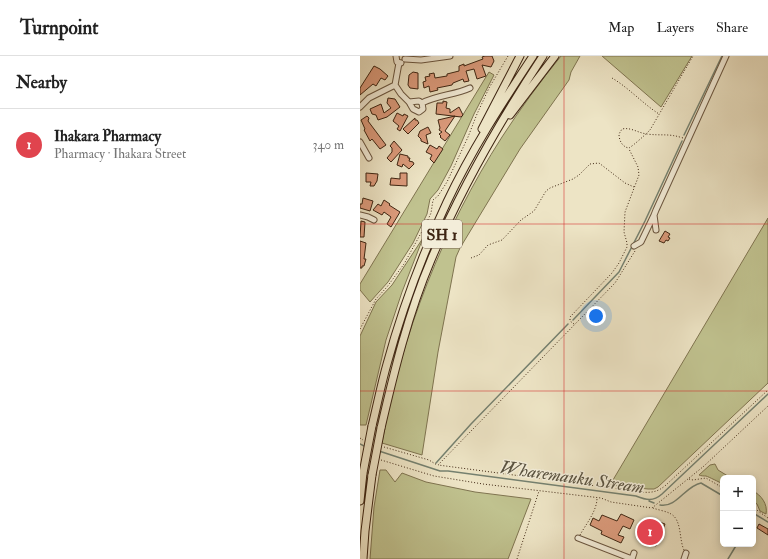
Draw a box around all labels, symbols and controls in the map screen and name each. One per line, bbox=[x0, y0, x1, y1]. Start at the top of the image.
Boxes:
text: Turnpoint bbox=[20, 16, 98, 40]
text: Map bbox=[608, 19, 634, 36]
text: Layers bbox=[656, 19, 694, 36]
text: Share bbox=[716, 19, 748, 36]
text: Nearby bbox=[16, 72, 67, 93]
text: Ihakara Pharmacy bbox=[54, 127, 161, 146]
text: 1 bbox=[27, 137, 31, 153]
text: 340 m bbox=[313, 137, 344, 153]
text: Pharmacy · Ihakara Street bbox=[54, 146, 186, 162]
road number: SH 1 bbox=[422, 220, 462, 248]
your location bbox=[586, 306, 606, 326]
water label: Wharemauku Stream bbox=[498, 456, 646, 499]
map controls bbox=[720, 475, 756, 547]
button: + bbox=[720, 475, 756, 511]
button: − bbox=[720, 511, 756, 547]
pin: 1 bbox=[637, 517, 663, 547]

